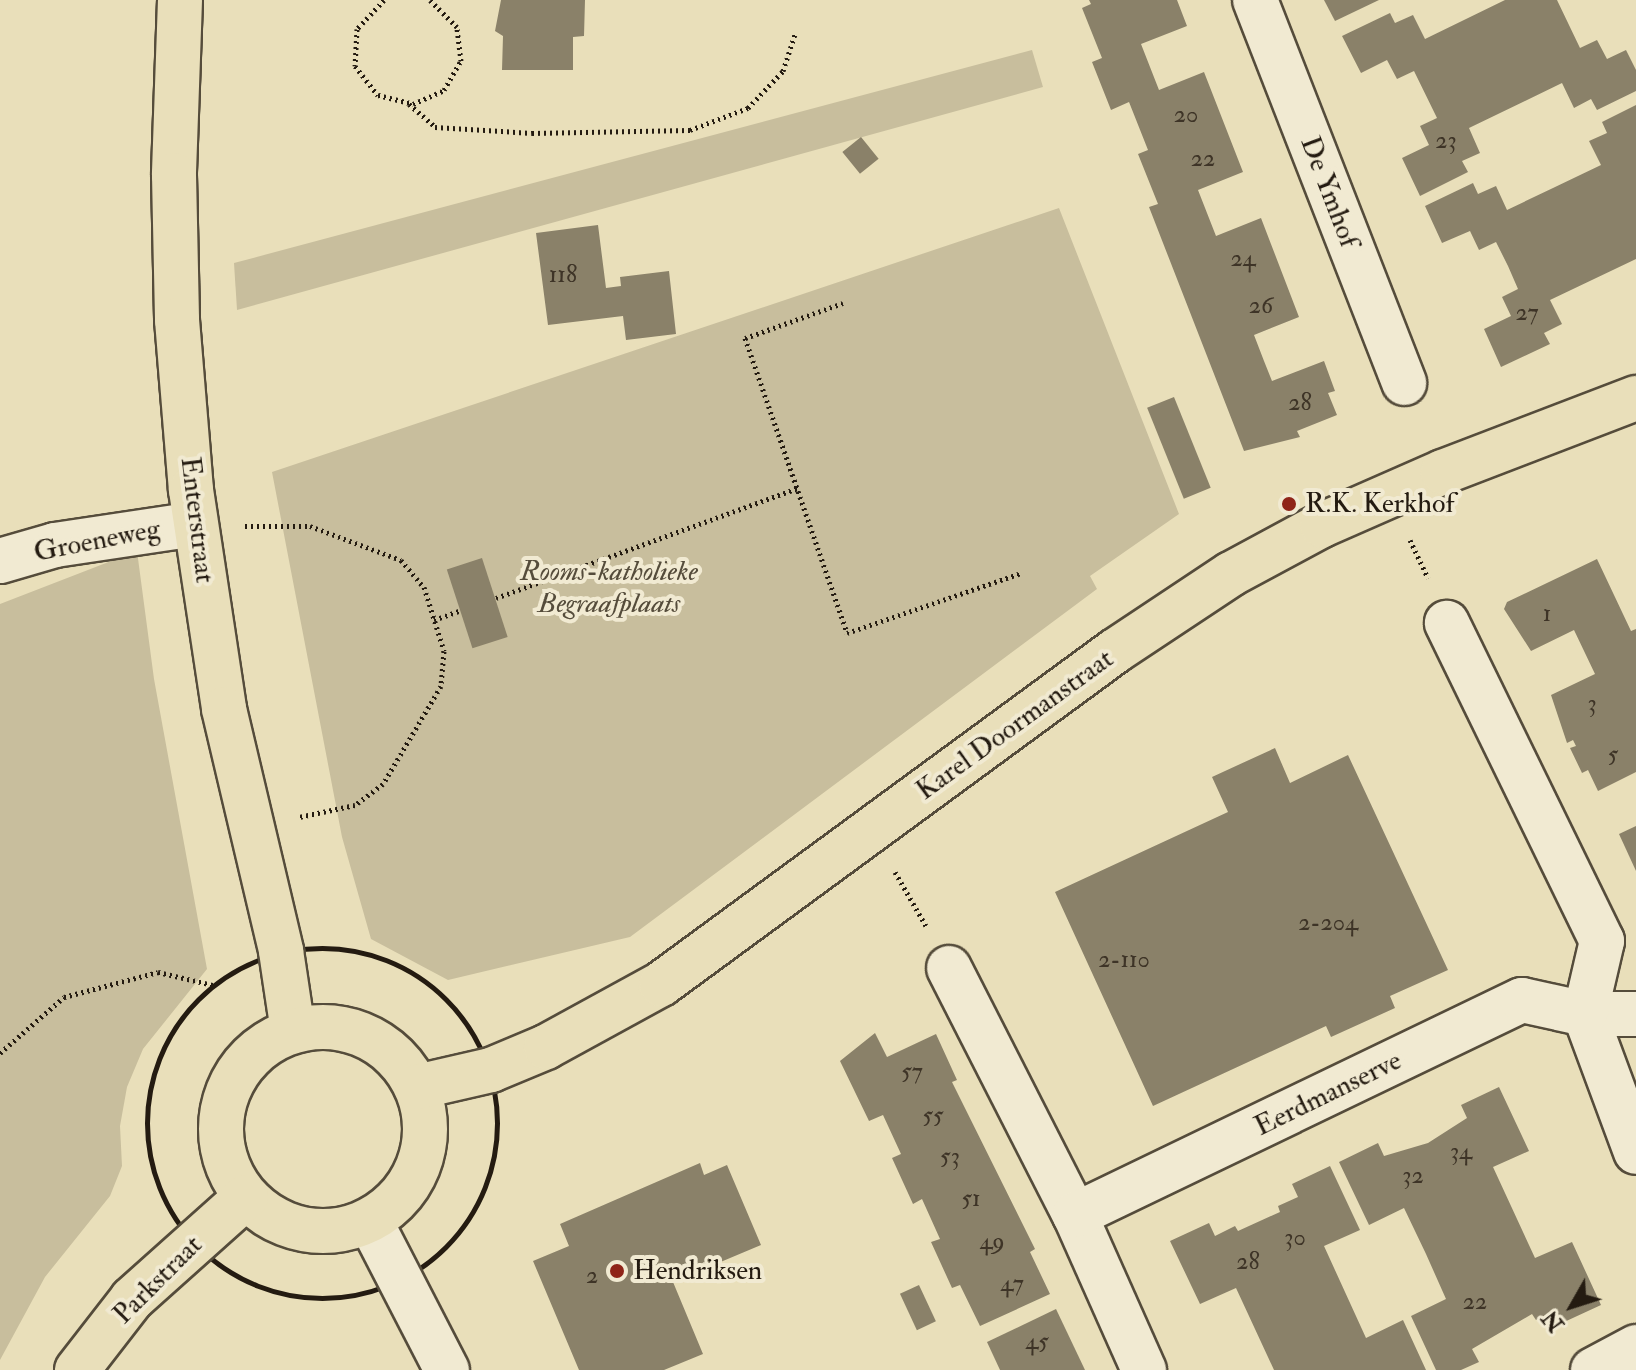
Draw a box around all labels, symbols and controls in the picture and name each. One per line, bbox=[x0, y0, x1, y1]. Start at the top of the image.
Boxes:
house number: 20 bbox=[1174, 101, 1198, 129]
house number: 23 bbox=[1435, 127, 1457, 155]
street label: De Ymhof bbox=[1292, 132, 1366, 252]
house number: 22 bbox=[1191, 145, 1215, 173]
house number: 24 bbox=[1230, 245, 1256, 273]
house number: 118 bbox=[549, 261, 577, 289]
house number: 26 bbox=[1249, 292, 1273, 320]
house number: 27 bbox=[1515, 299, 1539, 327]
house number: 28 bbox=[1288, 389, 1312, 417]
street label: Enterstraat bbox=[173, 455, 221, 585]
place label: R.K. Kerkhof bbox=[1305, 487, 1454, 521]
marker: R.K. Kerkhof bbox=[1280, 495, 1298, 513]
street label: Groeneweg bbox=[31, 512, 163, 570]
park label: Rooms-katholieke Begraafplaats bbox=[520, 555, 698, 621]
house number: 1 bbox=[1543, 600, 1551, 628]
street label: Karel Doormanstraat bbox=[910, 642, 1120, 808]
house number: 3 bbox=[1587, 690, 1597, 718]
house number: 5 bbox=[1608, 741, 1618, 769]
house number: 2-204 bbox=[1298, 909, 1358, 937]
house number: 2-110 bbox=[1098, 946, 1150, 974]
street label: Eerdmanserve bbox=[1249, 1044, 1407, 1144]
house number: 57 bbox=[901, 1058, 923, 1086]
house number: 55 bbox=[922, 1102, 944, 1130]
house number: 34 bbox=[1450, 1138, 1472, 1166]
house number: 53 bbox=[940, 1143, 960, 1171]
house number: 32 bbox=[1402, 1162, 1424, 1190]
house number: 51 bbox=[961, 1185, 981, 1213]
house number: 30 bbox=[1284, 1224, 1306, 1252]
house number: 49 bbox=[979, 1228, 1005, 1256]
street label: Parkstraat bbox=[107, 1229, 209, 1331]
house number: 28 bbox=[1236, 1248, 1260, 1276]
place label: Hendriksen bbox=[633, 1254, 762, 1288]
house number: 2 bbox=[586, 1262, 598, 1290]
marker: Hendriksen bbox=[608, 1262, 626, 1280]
north arrow bbox=[1532, 1266, 1612, 1346]
house number: 47 bbox=[1000, 1270, 1024, 1298]
house number: 22 bbox=[1463, 1288, 1487, 1316]
text: N bbox=[1536, 1305, 1570, 1338]
house number: 45 bbox=[1025, 1328, 1049, 1356]

